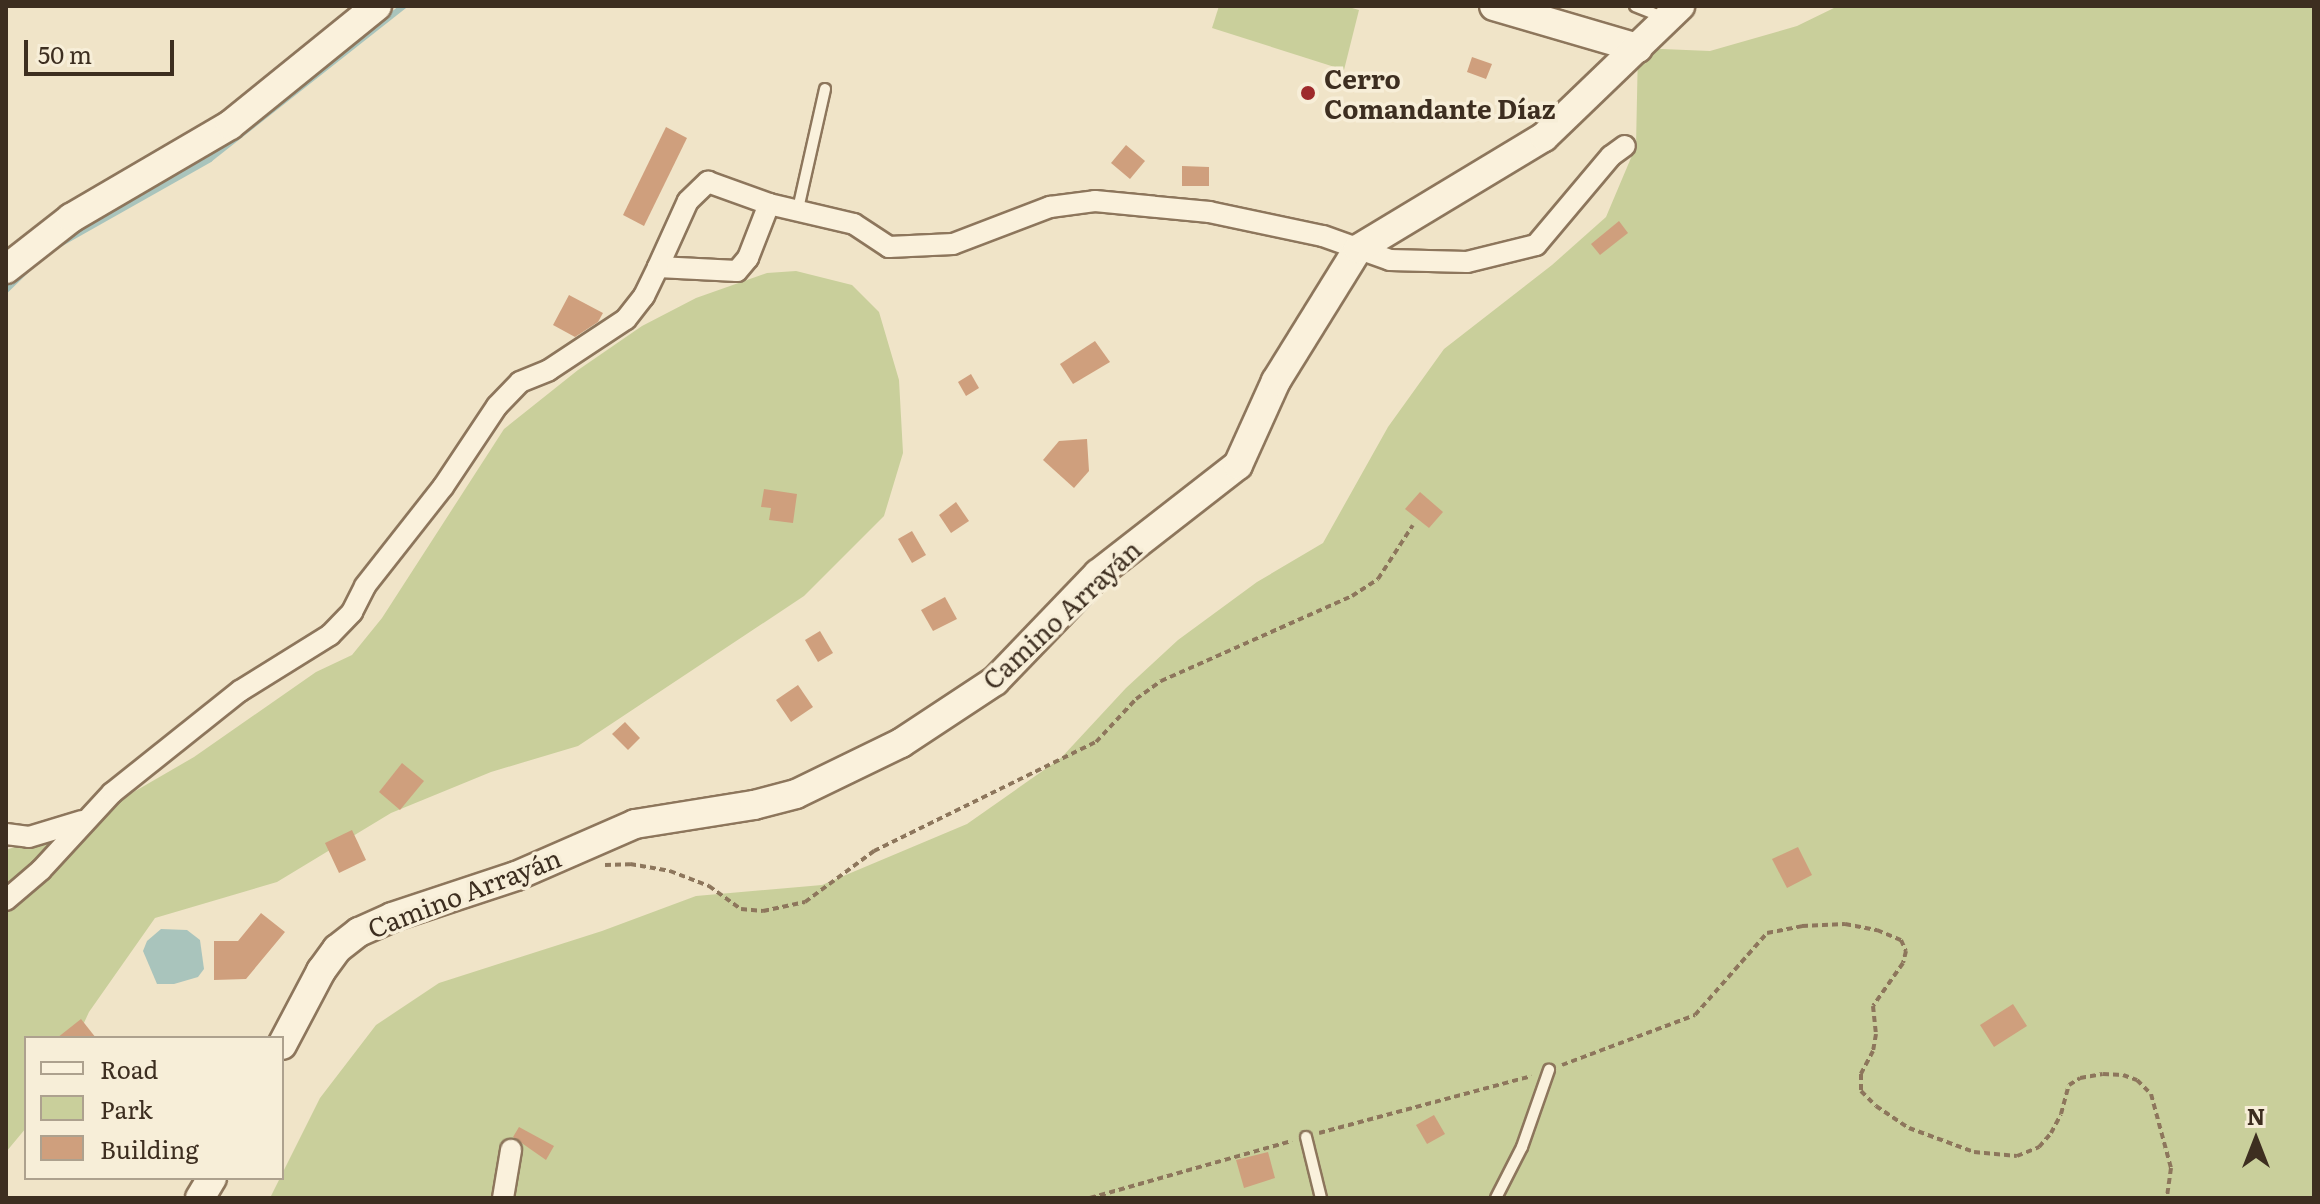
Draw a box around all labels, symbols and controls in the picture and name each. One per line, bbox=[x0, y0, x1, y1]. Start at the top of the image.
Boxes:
scale bar bbox=[28, 24, 178, 74]
text: 50 m bbox=[38, 36, 92, 71]
place label: Cerro Comandante Díaz bbox=[1324, 62, 1556, 124]
marker: Cerro Comandante Díaz bbox=[1299, 84, 1317, 102]
street label: Camino Arrayán bbox=[976, 533, 1146, 695]
street label: Camino Arrayán bbox=[363, 841, 565, 943]
legend bbox=[24, 1036, 284, 1180]
text: Road bbox=[100, 1051, 158, 1086]
text: Park bbox=[100, 1091, 153, 1126]
text: N bbox=[2247, 1099, 2265, 1132]
north arrow bbox=[2216, 1100, 2296, 1180]
text: Building bbox=[100, 1131, 199, 1166]

